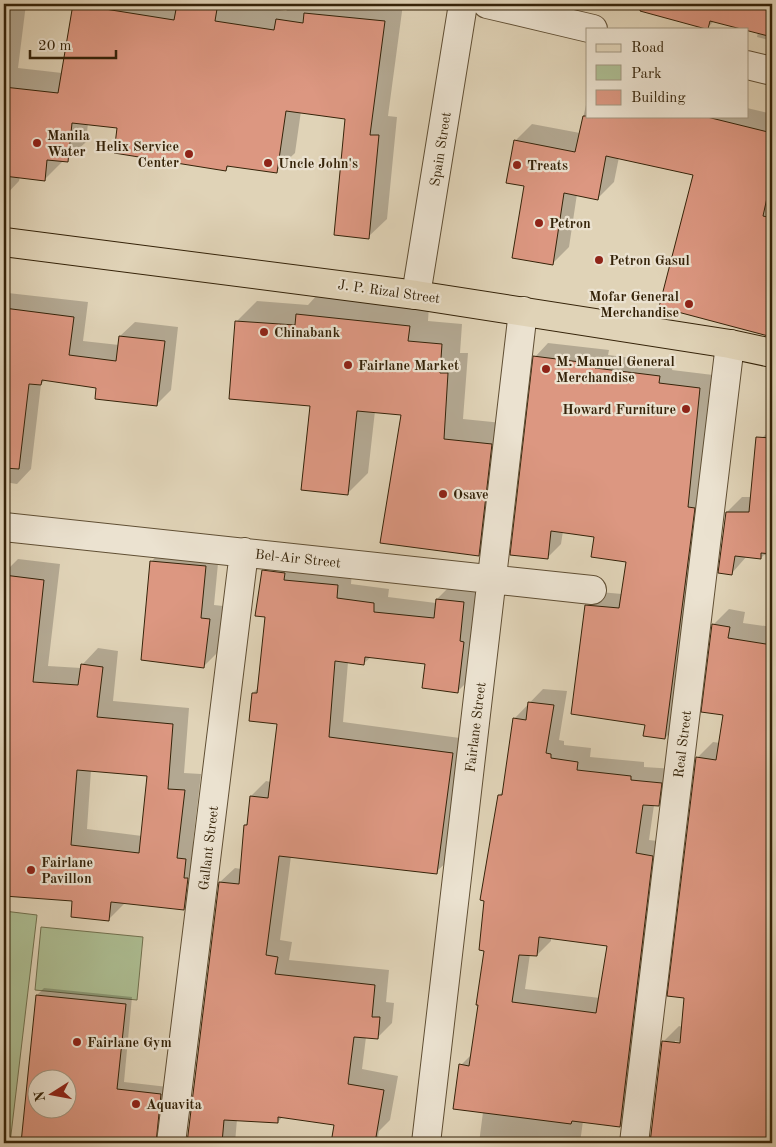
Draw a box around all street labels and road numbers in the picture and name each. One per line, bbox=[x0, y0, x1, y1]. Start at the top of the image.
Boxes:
street label: Spain Street bbox=[428, 111, 454, 187]
street label: J. P. Rizal Street bbox=[337, 278, 441, 306]
street label: Bel-Air Street bbox=[254, 548, 342, 570]
street label: Fairlane Street bbox=[464, 681, 488, 773]
street label: Real Street bbox=[672, 709, 694, 779]
street label: Gallant Street bbox=[197, 805, 221, 891]

